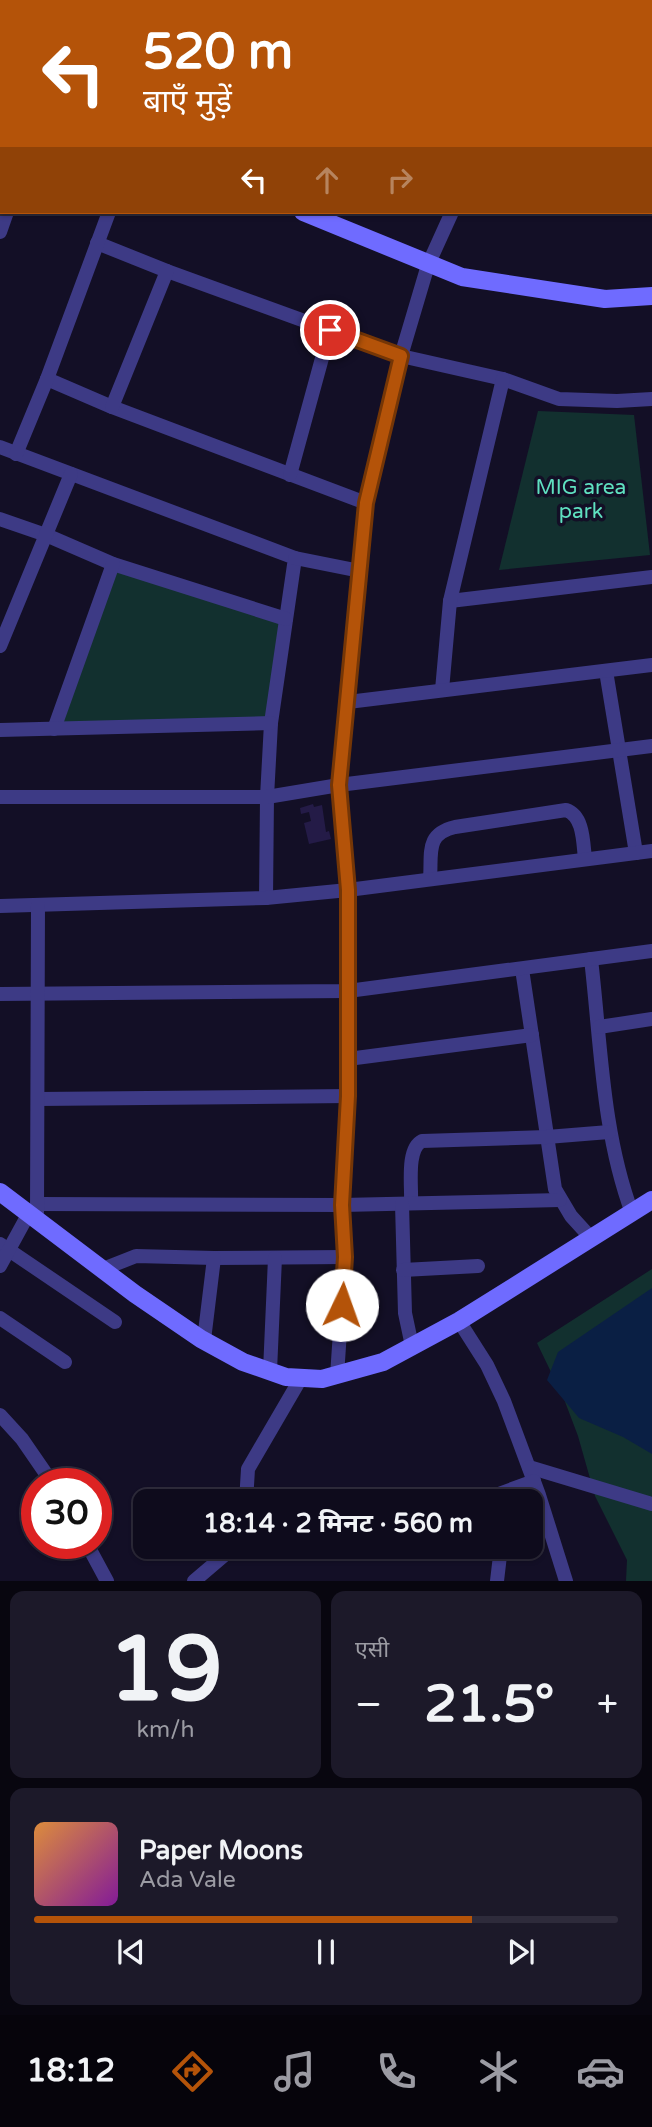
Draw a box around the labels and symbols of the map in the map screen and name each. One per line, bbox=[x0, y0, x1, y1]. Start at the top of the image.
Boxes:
pin bbox=[300, 300, 360, 360]
park label: MIG area park bbox=[536, 475, 626, 524]
position arrow bbox=[305, 1268, 379, 1342]
speed limit sign: 30 bbox=[21, 1468, 112, 1559]

